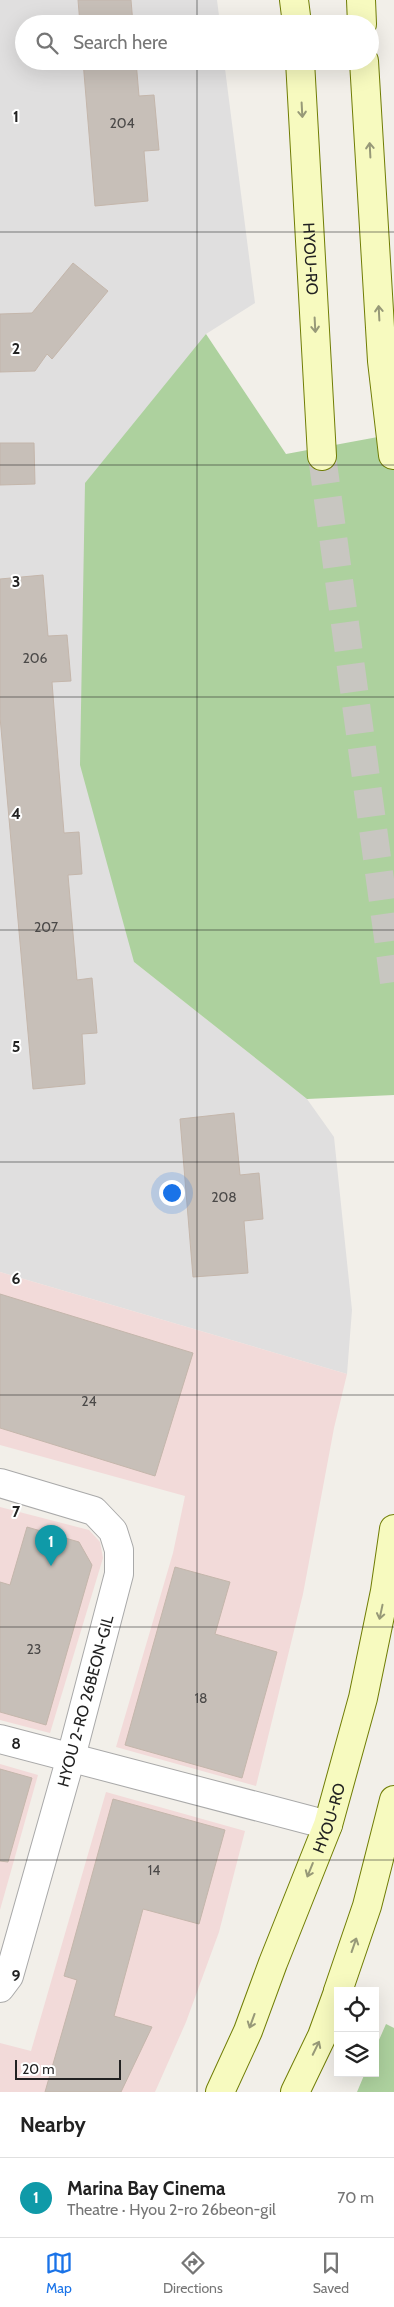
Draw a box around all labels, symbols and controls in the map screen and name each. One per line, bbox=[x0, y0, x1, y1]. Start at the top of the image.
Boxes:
search box bbox=[15, 15, 379, 70]
icon: search bbox=[33, 29, 61, 57]
text: Search here bbox=[73, 31, 167, 54]
one-way arrow bbox=[298, 102, 307, 118]
text: 1 bbox=[13, 107, 19, 126]
house number: 204 bbox=[109, 114, 135, 132]
one-way arrow bbox=[365, 143, 374, 159]
street label: HYOU-RO bbox=[299, 222, 322, 296]
one-way arrow bbox=[375, 305, 384, 321]
one-way arrow bbox=[310, 316, 319, 332]
text: 2 bbox=[12, 339, 20, 358]
text: 3 bbox=[12, 572, 20, 591]
house number: 206 bbox=[22, 649, 48, 667]
text: 4 bbox=[11, 804, 21, 823]
house number: 207 bbox=[34, 918, 58, 936]
text: 5 bbox=[12, 1037, 20, 1056]
your location bbox=[159, 1180, 185, 1206]
house number: 208 bbox=[211, 1188, 237, 1206]
text: 6 bbox=[12, 1269, 21, 1288]
house number: 24 bbox=[81, 1392, 97, 1410]
text: 7 bbox=[12, 1502, 21, 1521]
pin: 1 bbox=[35, 1525, 67, 1566]
one-way arrow bbox=[376, 1604, 385, 1620]
street label: HYOU 2-RO 26BEON-GIL bbox=[53, 1613, 118, 1789]
house number: 23 bbox=[27, 1640, 41, 1658]
house number: 18 bbox=[194, 1689, 208, 1707]
text: 8 bbox=[11, 1734, 21, 1753]
street label: HYOU-RO bbox=[309, 1781, 349, 1856]
house number: 14 bbox=[148, 1861, 160, 1879]
one-way arrow bbox=[305, 1862, 315, 1877]
one-way arrow bbox=[350, 1937, 359, 1953]
text: 9 bbox=[12, 1966, 21, 1985]
map controls bbox=[334, 1987, 379, 2077]
button: locate bbox=[334, 1987, 379, 2032]
one-way arrow bbox=[247, 2013, 256, 2028]
button: layers bbox=[334, 2032, 379, 2077]
one-way arrow bbox=[312, 2041, 321, 2056]
scale bar bbox=[15, 2057, 121, 2080]
text: 20 m bbox=[22, 2060, 55, 2078]
text: Nearby bbox=[20, 2112, 86, 2137]
text: Marina Bay Cinema bbox=[67, 2177, 225, 2200]
text: 1 bbox=[33, 2188, 39, 2207]
text: 70 m bbox=[337, 2188, 374, 2207]
text: Theatre · Hyou 2-ro 26beon-gil bbox=[67, 2200, 276, 2219]
tab: Map bbox=[45, 2249, 73, 2297]
tab: Directions bbox=[163, 2249, 223, 2297]
tab: Saved bbox=[313, 2249, 349, 2297]

